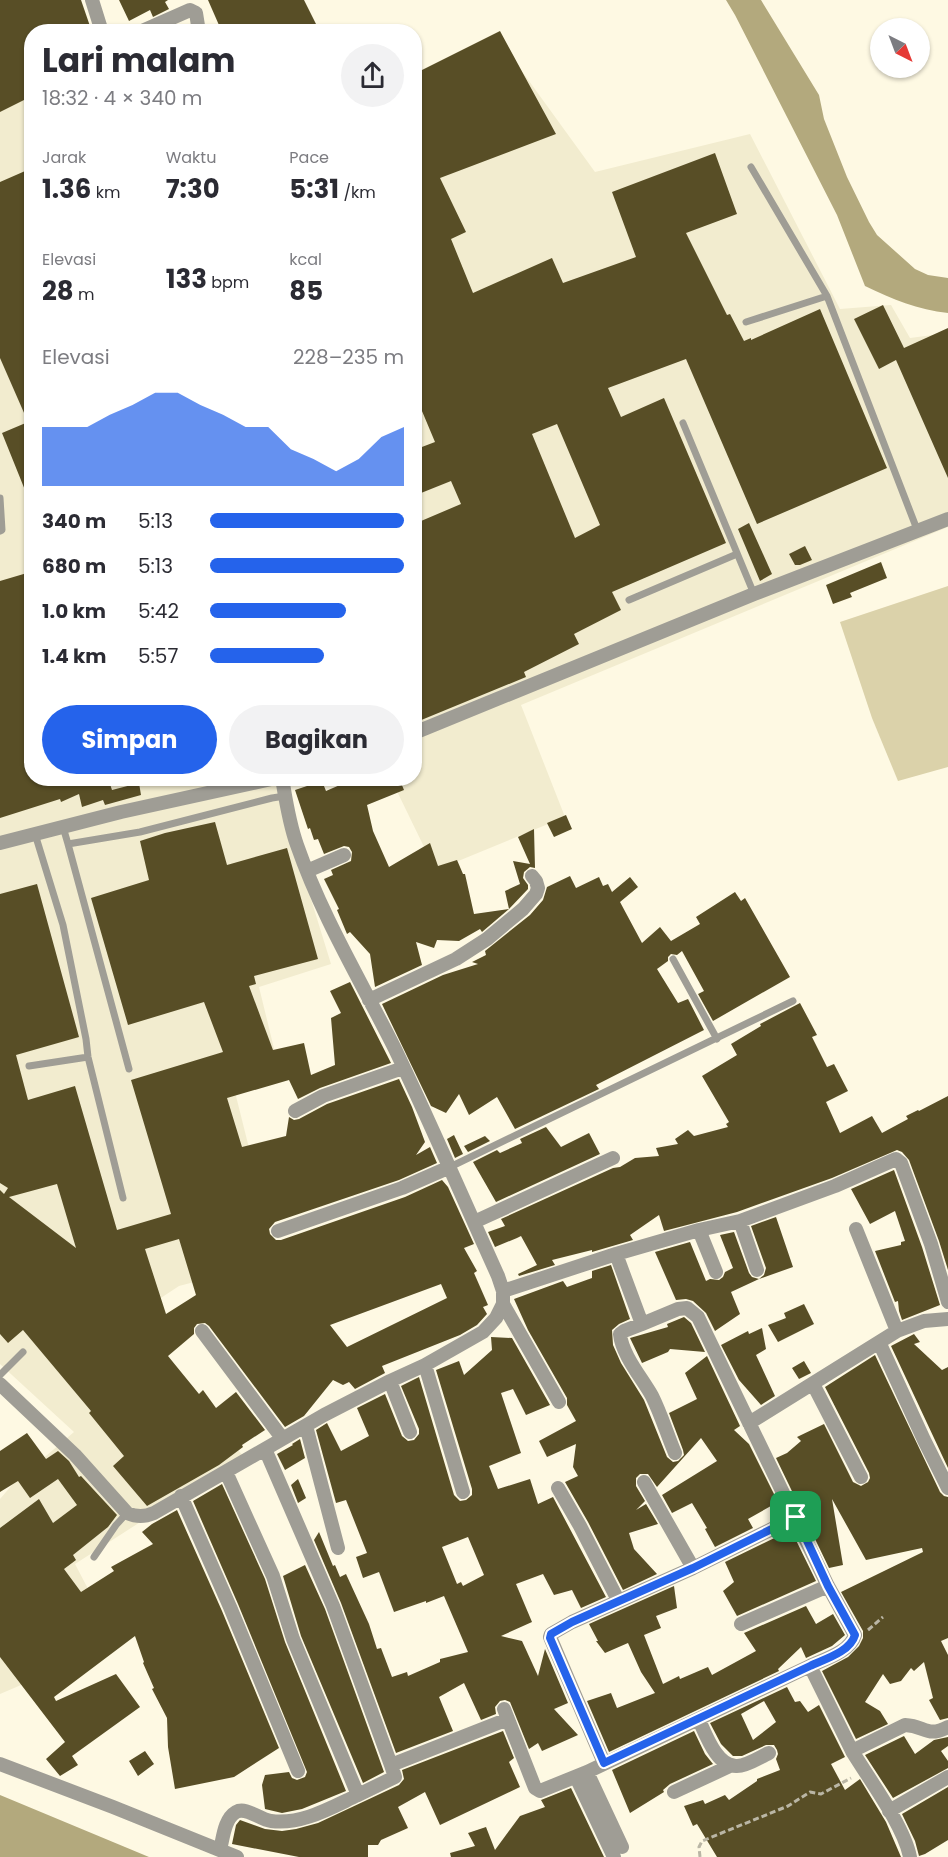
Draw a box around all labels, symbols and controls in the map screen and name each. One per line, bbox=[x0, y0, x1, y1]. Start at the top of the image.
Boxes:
north arrow bbox=[870, 18, 930, 78]
map controls bbox=[870, 18, 930, 78]
text: Lari malam bbox=[42, 37, 235, 84]
button: share bbox=[341, 44, 404, 107]
text: 18:32 · 4 × 340 m bbox=[42, 84, 202, 112]
text: Jarak bbox=[42, 146, 86, 169]
text: Waktu bbox=[166, 146, 216, 169]
text: Pace bbox=[289, 146, 329, 169]
text: 1.36 bbox=[42, 171, 91, 207]
text: 7:30 bbox=[166, 171, 220, 207]
text: 5:31 bbox=[289, 171, 339, 207]
text: km bbox=[91, 181, 120, 204]
text: /km bbox=[339, 181, 376, 204]
text: Elevasi bbox=[42, 248, 96, 271]
text: kcal bbox=[289, 248, 322, 271]
text: 133 bbox=[166, 261, 207, 297]
text: bpm bbox=[207, 271, 249, 294]
text: 28 bbox=[42, 273, 74, 309]
text: 85 bbox=[289, 273, 323, 309]
text: m bbox=[74, 283, 94, 306]
text: Elevasi bbox=[42, 343, 110, 371]
text: 228–235 m bbox=[293, 343, 404, 371]
text: 340 m bbox=[42, 507, 106, 535]
text: 5:13 bbox=[138, 507, 173, 535]
text: 680 m bbox=[42, 552, 106, 580]
text: 5:13 bbox=[138, 552, 173, 580]
text: 1.0 km bbox=[42, 597, 106, 625]
text: 5:42 bbox=[138, 597, 179, 625]
text: 1.4 km bbox=[42, 642, 106, 670]
text: 5:57 bbox=[138, 642, 178, 670]
button: Simpan bbox=[42, 705, 217, 774]
button: Bagikan bbox=[229, 705, 404, 774]
pin bbox=[770, 1491, 821, 1542]
icon: arrive bbox=[779, 1500, 812, 1533]

